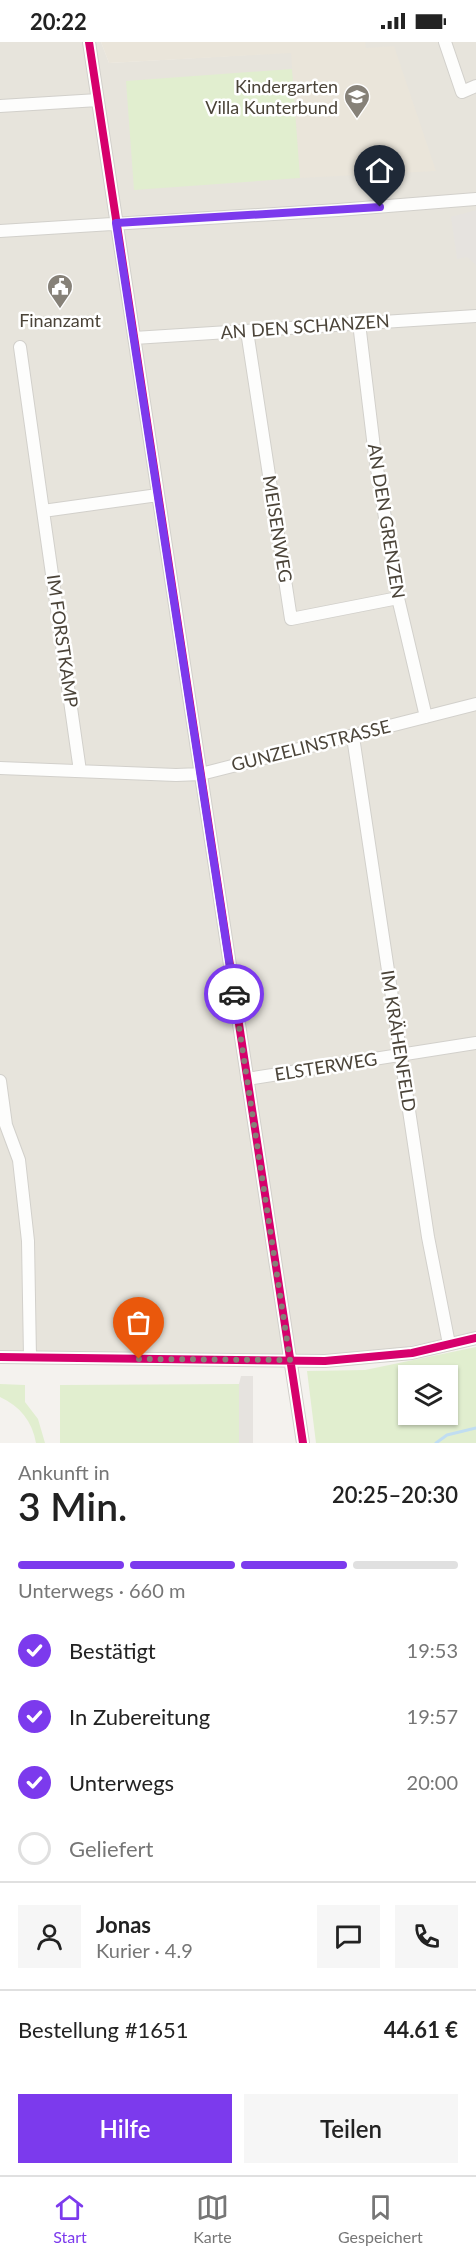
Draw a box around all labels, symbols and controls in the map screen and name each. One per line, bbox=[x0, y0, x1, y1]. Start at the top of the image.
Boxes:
text: 20:22 bbox=[30, 8, 87, 35]
place label: Kindergarten Villa Kunterbund bbox=[205, 75, 338, 118]
school or university icon: Kindergarten Villa Kunterbund bbox=[342, 82, 372, 120]
pin bbox=[354, 145, 405, 207]
icon: home bbox=[363, 154, 396, 187]
public building icon: Finanzamt bbox=[45, 272, 75, 310]
place label: Finanzamt bbox=[19, 309, 101, 331]
street label: AN DEN SCHANZEN bbox=[220, 309, 390, 343]
street label: AN DEN GRENZEN bbox=[364, 442, 410, 600]
street label: MEISENWEG bbox=[259, 474, 297, 584]
street label: IM FORSTKAMP bbox=[43, 573, 83, 709]
street label: GUNZELINSTRASSE bbox=[229, 715, 393, 775]
courier bbox=[204, 964, 264, 1024]
street label: IM KRÄHENFELD bbox=[377, 968, 421, 1113]
icon: car bbox=[218, 978, 251, 1011]
street label: ELSTERWEG bbox=[273, 1047, 379, 1085]
pin bbox=[113, 1297, 164, 1359]
icon: bag bbox=[122, 1306, 155, 1339]
map controls bbox=[398, 1365, 458, 1425]
button: layers bbox=[398, 1365, 458, 1425]
text: Ankunft in bbox=[18, 1460, 110, 1484]
text: 20:25–20:30 bbox=[332, 1481, 458, 1508]
text: 3 Min. bbox=[18, 1483, 127, 1529]
text: Unterwegs · 660 m bbox=[18, 1578, 185, 1602]
icon: check bbox=[18, 1634, 51, 1667]
text: Bestätigt bbox=[69, 1637, 156, 1664]
text: 19:53 bbox=[407, 1638, 458, 1662]
icon: check bbox=[18, 1700, 51, 1733]
text: In Zubereitung bbox=[69, 1703, 210, 1730]
text: 19:57 bbox=[407, 1704, 458, 1728]
icon: check bbox=[18, 1766, 51, 1799]
text: Unterwegs bbox=[69, 1769, 174, 1796]
text: 20:00 bbox=[407, 1770, 458, 1794]
text: Geliefert bbox=[69, 1835, 153, 1862]
button: person bbox=[18, 1905, 81, 1968]
button: chat bbox=[317, 1905, 380, 1968]
button: phone bbox=[395, 1905, 458, 1968]
text: Jonas bbox=[96, 1911, 151, 1938]
text: Kurier · 4.9 bbox=[96, 1938, 193, 1962]
text: Bestellung #1651 bbox=[18, 2016, 188, 2043]
text: 44.61 € bbox=[384, 2016, 458, 2043]
button: Hilfe bbox=[18, 2094, 232, 2163]
button: Teilen bbox=[244, 2094, 458, 2163]
tab: Start bbox=[53, 2191, 87, 2246]
tab: Karte bbox=[193, 2191, 232, 2246]
tab: Gespeichert bbox=[338, 2191, 423, 2246]

